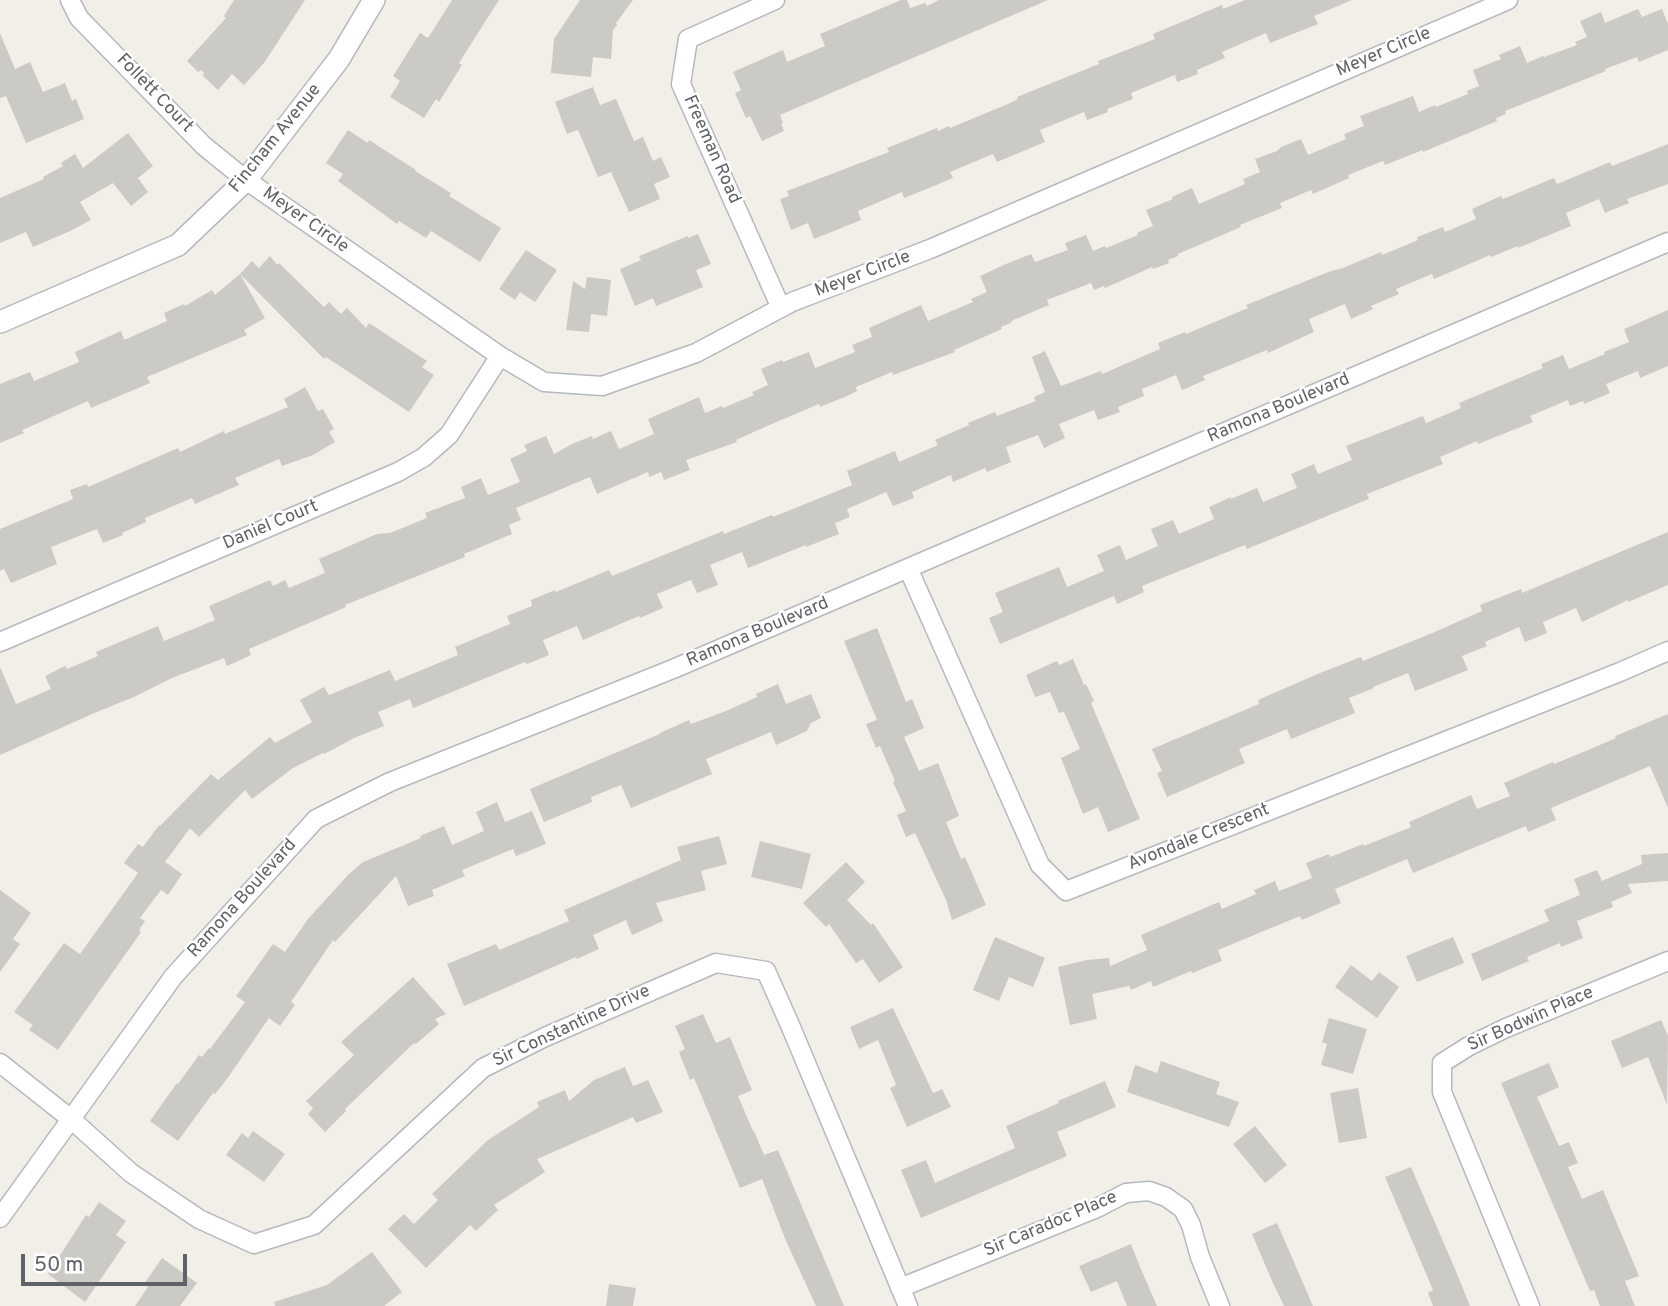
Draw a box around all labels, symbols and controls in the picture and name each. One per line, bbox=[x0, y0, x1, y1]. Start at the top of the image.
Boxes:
street label: Meyer Circle bbox=[1334, 23, 1434, 83]
street label: Follett Court bbox=[111, 50, 197, 138]
street label: Fincham Avenue bbox=[226, 80, 326, 198]
street label: Freeman Road bbox=[677, 93, 745, 207]
street label: Meyer Circle bbox=[258, 183, 352, 259]
street label: Meyer Circle bbox=[812, 247, 914, 303]
street label: Ramona Boulevard bbox=[1205, 369, 1353, 449]
street label: Daniel Court bbox=[220, 496, 322, 556]
street label: Ramona Boulevard bbox=[684, 593, 832, 673]
street label: Avondale Crescent bbox=[1125, 800, 1273, 876]
street label: Ramona Boulevard bbox=[184, 835, 302, 963]
street label: Sir Constantine Drive bbox=[490, 981, 654, 1073]
street label: Sir Bodwin Place bbox=[1465, 983, 1597, 1057]
street label: Sir Caradoc Place bbox=[981, 1187, 1121, 1263]
scale bar bbox=[24, 1240, 191, 1284]
text: 50 m bbox=[34, 1252, 83, 1279]

